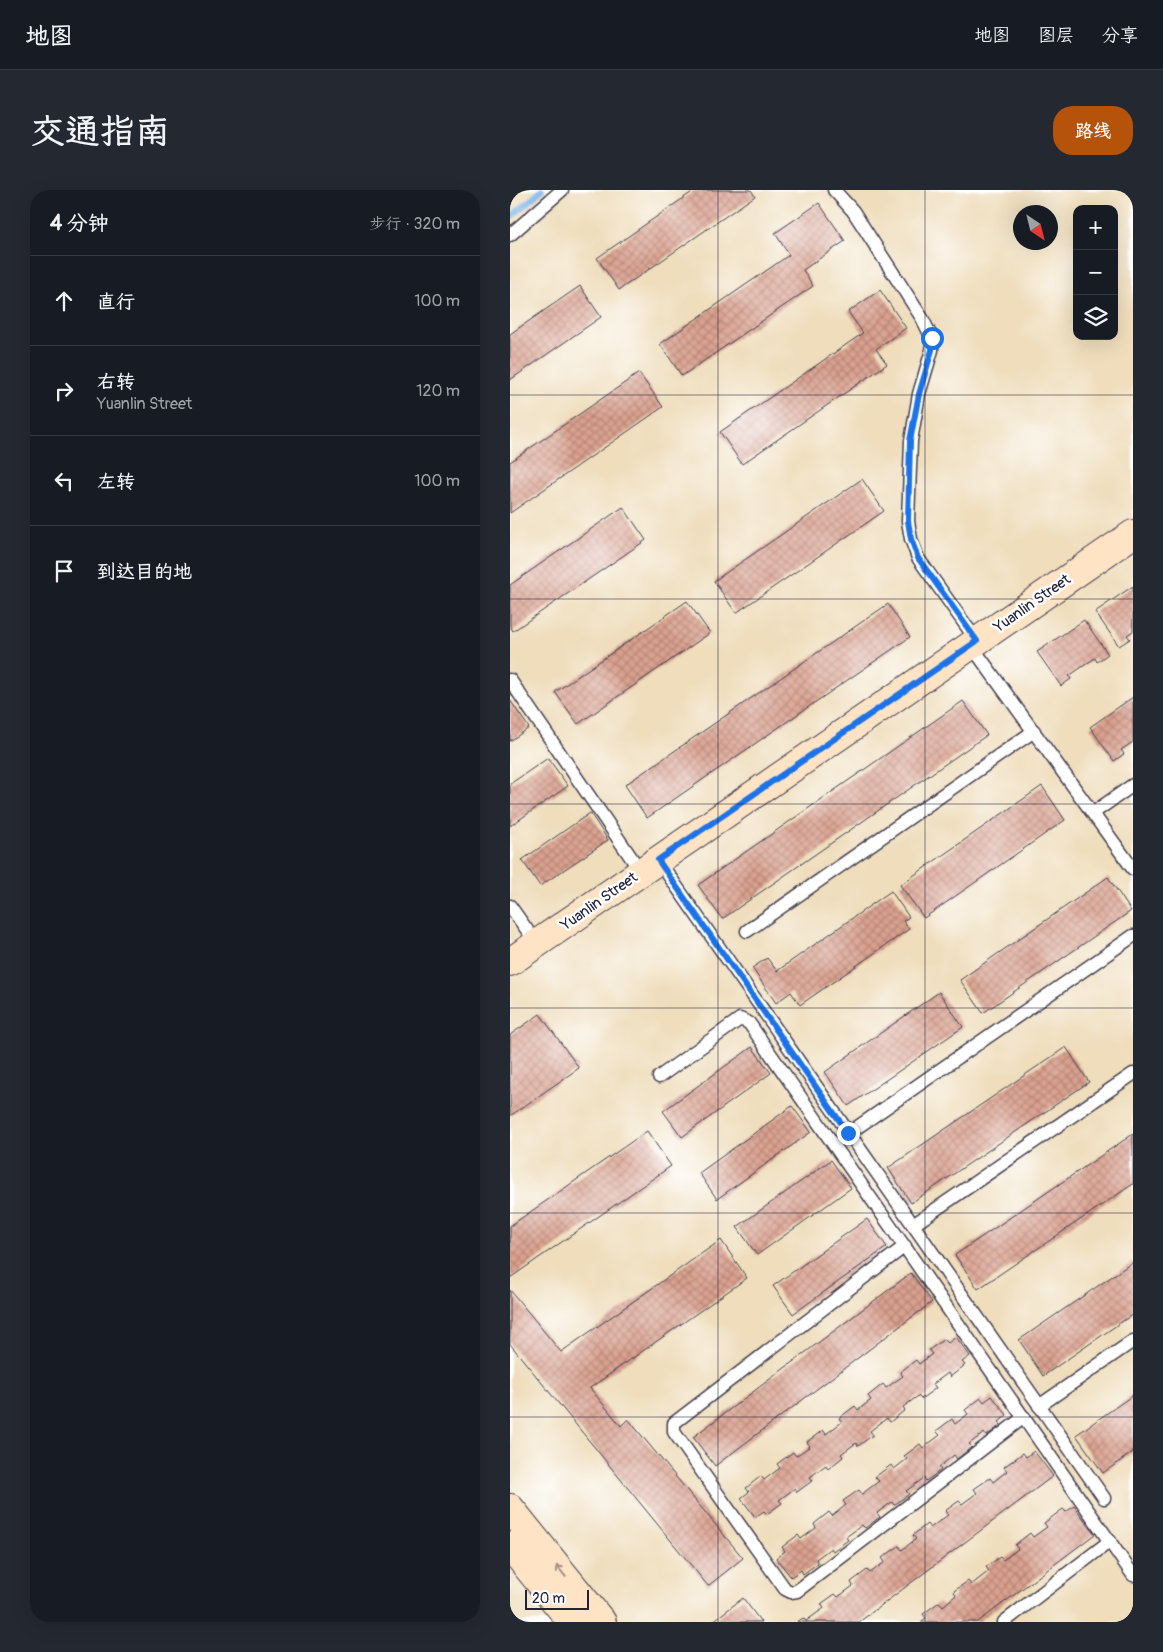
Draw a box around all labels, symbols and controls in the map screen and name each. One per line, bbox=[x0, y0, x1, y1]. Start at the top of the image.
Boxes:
text: 地图 bbox=[25, 22, 73, 51]
text: 地图 bbox=[974, 24, 1010, 47]
text: 图层 bbox=[1038, 24, 1074, 47]
text: 分享 bbox=[1102, 24, 1138, 47]
button: 路线 bbox=[1053, 106, 1133, 155]
text: 交通指南 bbox=[30, 110, 170, 154]
north arrow bbox=[1013, 205, 1058, 250]
map controls bbox=[1073, 205, 1118, 340]
button: + bbox=[1073, 205, 1118, 250]
text: 4 分钟 bbox=[50, 210, 109, 237]
text: 步行 · 320 m bbox=[369, 214, 460, 234]
button: − bbox=[1073, 250, 1118, 295]
icon: ahead bbox=[50, 287, 78, 315]
text: 直行 bbox=[97, 290, 135, 314]
text: 100 m bbox=[414, 291, 460, 311]
button: layers bbox=[1073, 295, 1118, 340]
route start bbox=[921, 327, 944, 350]
text: 右转 bbox=[97, 370, 135, 394]
icon: right bbox=[50, 377, 78, 405]
text: 120 m bbox=[416, 381, 460, 401]
text: Yuanlin Street bbox=[97, 394, 192, 414]
icon: left bbox=[50, 467, 78, 495]
text: 左转 bbox=[97, 470, 135, 494]
text: 100 m bbox=[414, 471, 460, 491]
icon: arrive bbox=[50, 557, 78, 585]
text: 到达目的地 bbox=[97, 560, 192, 584]
street label: Yuanlin Street bbox=[989, 569, 1075, 637]
street label: Yuanlin Street bbox=[556, 867, 642, 935]
route end bbox=[837, 1122, 860, 1145]
one-way arrow bbox=[555, 1564, 566, 1577]
scale bar bbox=[525, 1587, 589, 1610]
text: 20 m bbox=[532, 1590, 565, 1607]

